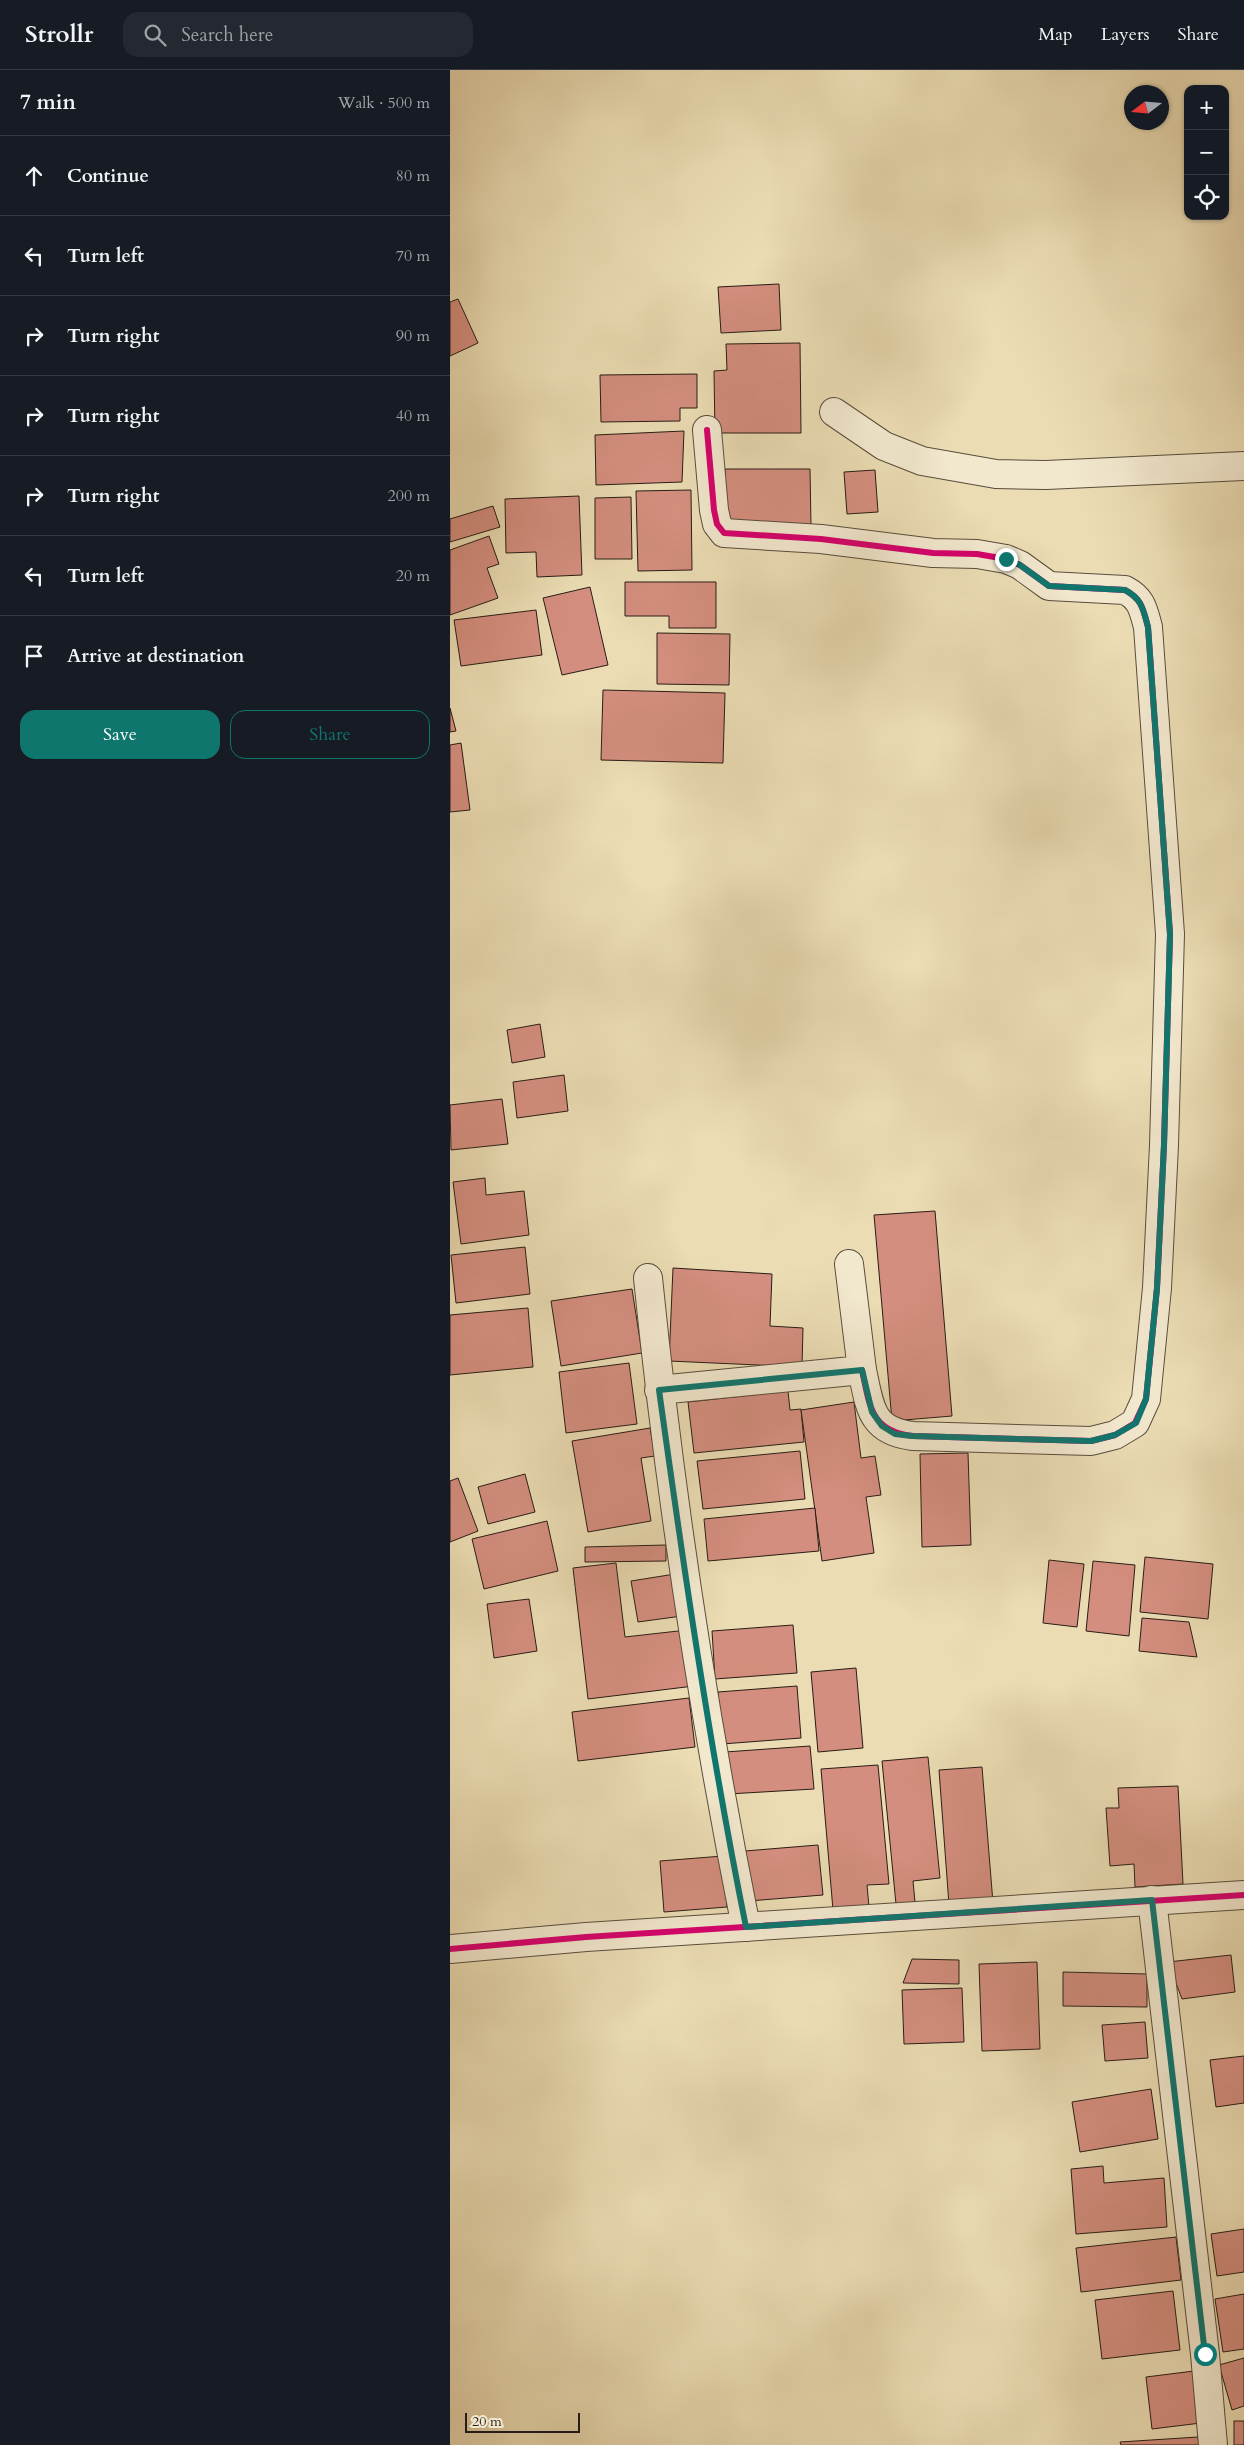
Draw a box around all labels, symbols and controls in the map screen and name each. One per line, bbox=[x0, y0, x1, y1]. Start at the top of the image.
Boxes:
search box bbox=[123, 12, 473, 57]
text: Strollr bbox=[25, 18, 93, 51]
icon: search bbox=[141, 21, 169, 49]
text: Search here bbox=[181, 22, 273, 48]
text: Map bbox=[1038, 22, 1073, 47]
text: Layers bbox=[1101, 22, 1150, 47]
text: Share bbox=[1178, 22, 1219, 47]
north arrow bbox=[1124, 85, 1169, 130]
map controls bbox=[1184, 85, 1229, 220]
button: + bbox=[1184, 85, 1229, 130]
text: 7 min bbox=[20, 88, 76, 117]
text: Walk · 500 m bbox=[338, 92, 430, 114]
button: − bbox=[1184, 130, 1229, 175]
icon: ahead bbox=[20, 162, 48, 190]
text: Continue bbox=[67, 163, 149, 189]
text: 80 m bbox=[396, 165, 430, 187]
button: locate bbox=[1184, 175, 1229, 220]
icon: left bbox=[20, 242, 48, 270]
text: Turn left bbox=[67, 243, 144, 269]
text: 70 m bbox=[396, 245, 430, 267]
icon: right bbox=[20, 322, 48, 350]
text: Turn right bbox=[67, 323, 159, 349]
text: 90 m bbox=[396, 325, 430, 347]
icon: right bbox=[20, 402, 48, 430]
text: Turn right bbox=[67, 403, 159, 429]
text: 40 m bbox=[396, 405, 430, 427]
icon: right bbox=[20, 482, 48, 510]
text: Turn right bbox=[67, 483, 159, 509]
text: 200 m bbox=[388, 485, 430, 507]
route end bbox=[995, 548, 1018, 571]
icon: left bbox=[20, 562, 48, 590]
text: Turn left bbox=[67, 563, 144, 589]
text: 20 m bbox=[396, 565, 430, 587]
icon: arrive bbox=[20, 642, 48, 670]
text: Arrive at destination bbox=[67, 643, 244, 669]
button: Save bbox=[20, 710, 220, 759]
button: Share bbox=[230, 710, 430, 759]
route start bbox=[1194, 2343, 1217, 2366]
scale bar bbox=[465, 2410, 580, 2433]
text: 20 m bbox=[472, 2412, 502, 2431]

